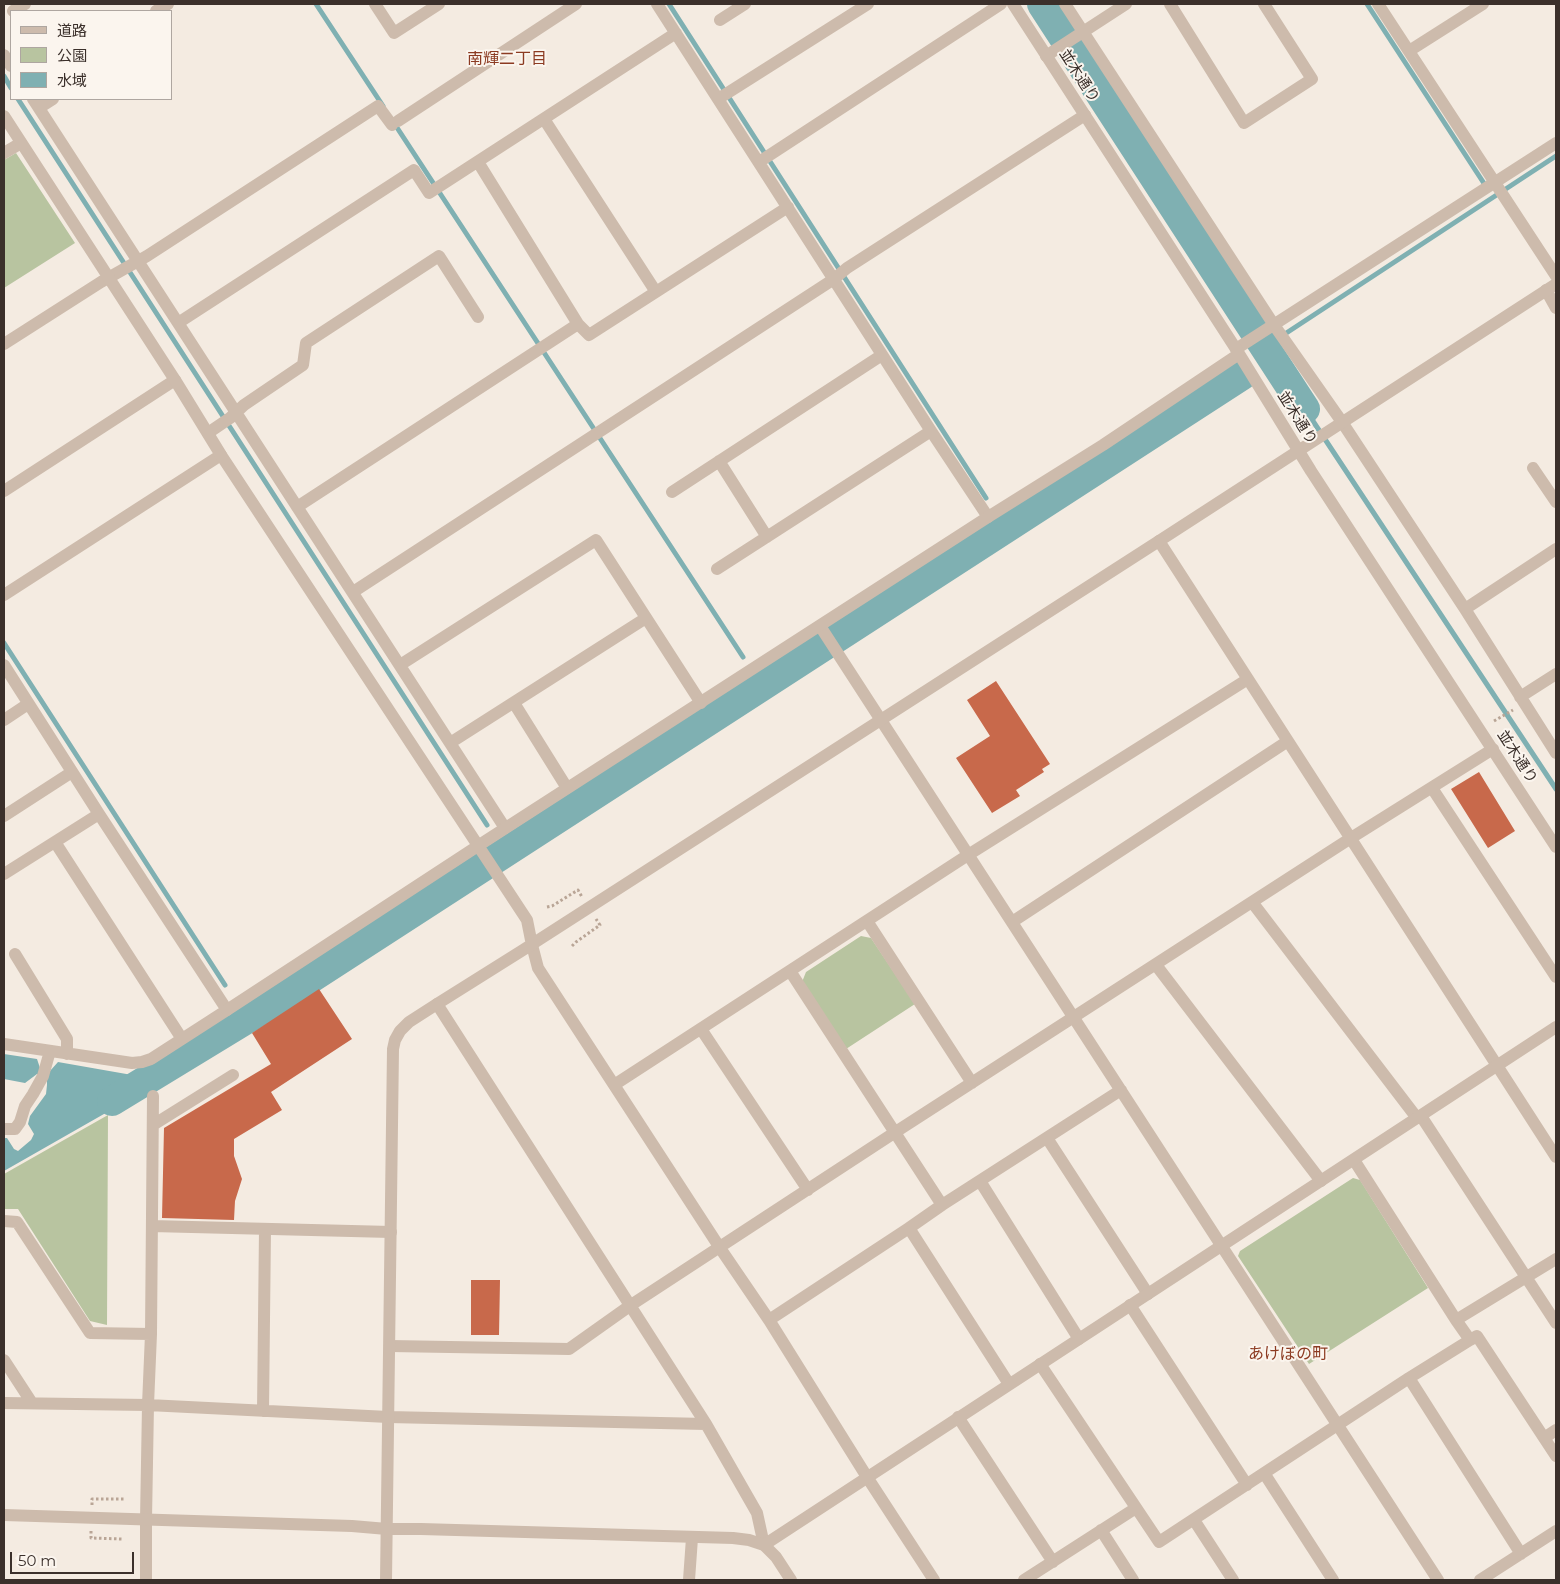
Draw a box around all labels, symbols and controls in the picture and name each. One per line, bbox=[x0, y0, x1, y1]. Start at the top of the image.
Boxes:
legend bbox=[10, 10, 172, 100]
text: 道路 bbox=[57, 21, 87, 40]
text: 公園 bbox=[57, 46, 87, 65]
street label: 並木通り bbox=[1055, 46, 1103, 106]
district label: 南輝二丁目 bbox=[467, 49, 547, 69]
text: 水域 bbox=[57, 71, 87, 90]
street label: 並木通り bbox=[1273, 388, 1321, 448]
street label: 並木通り bbox=[1493, 727, 1541, 787]
district label: あけぼの町 bbox=[1248, 1344, 1328, 1364]
scale bar bbox=[12, 1542, 136, 1574]
text: 50 m bbox=[18, 1551, 56, 1570]

